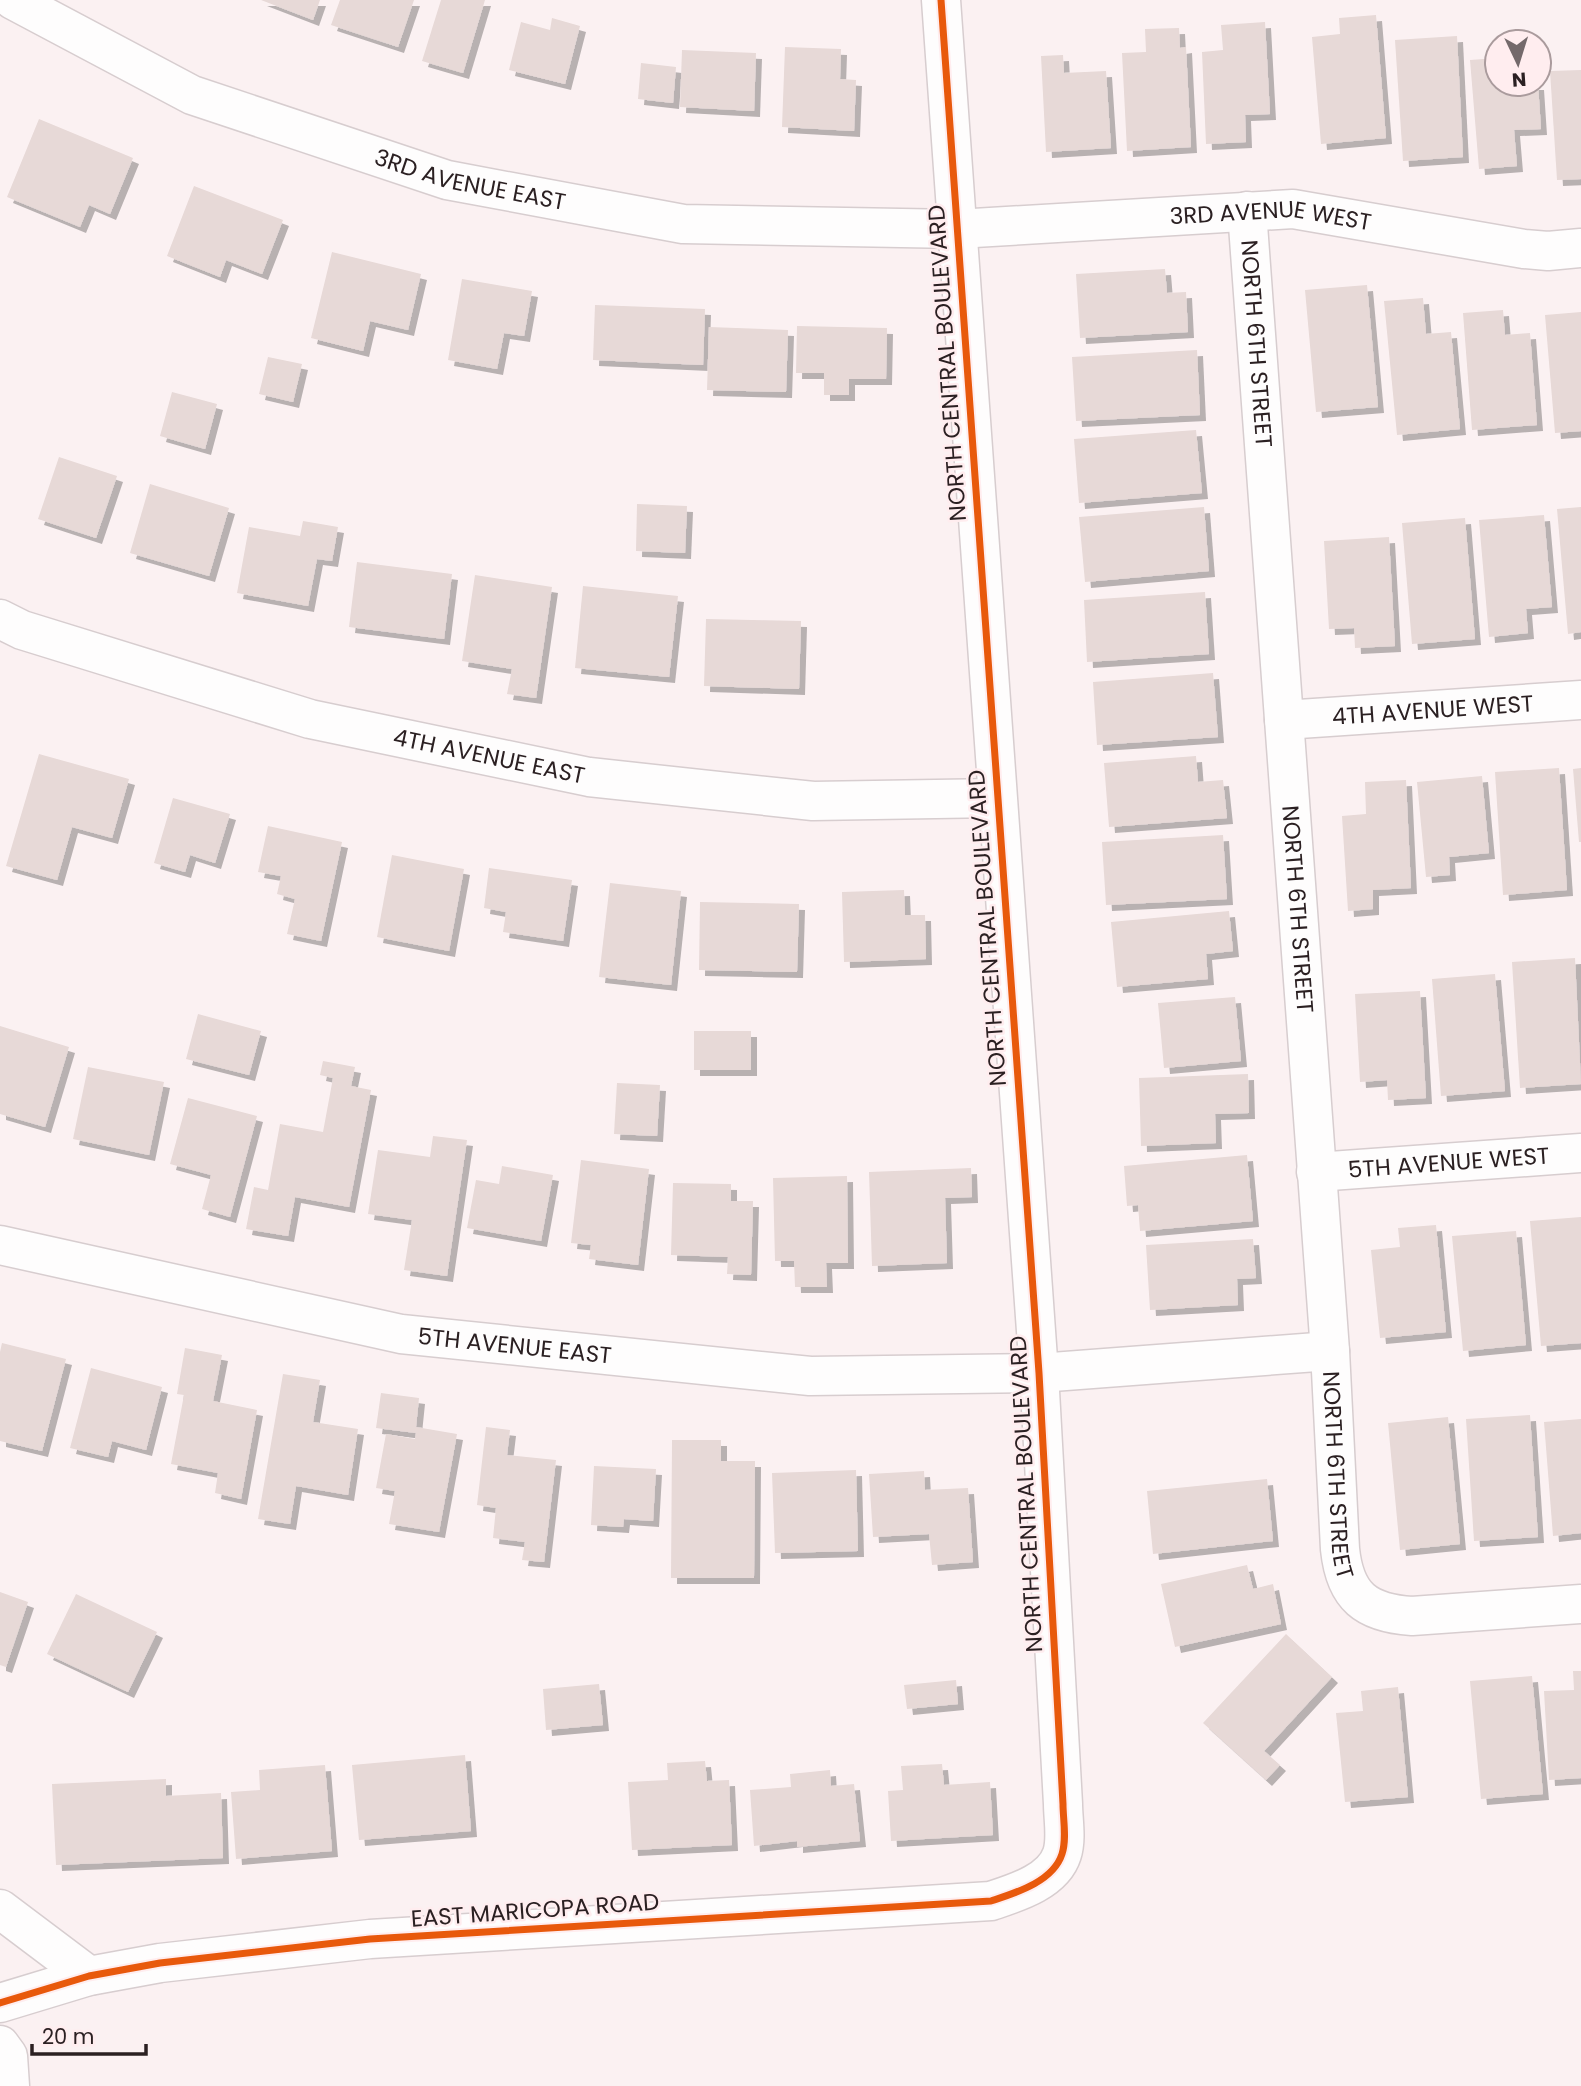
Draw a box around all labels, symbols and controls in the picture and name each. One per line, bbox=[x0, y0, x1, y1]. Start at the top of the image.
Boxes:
north arrow bbox=[1483, 28, 1553, 98]
text: N bbox=[1511, 65, 1527, 93]
street label: 3RD AVENUE EAST bbox=[370, 141, 568, 218]
street label: 3RD AVENUE WEST bbox=[1169, 193, 1374, 238]
street label: NORTH CENTRAL BOULEVARD bbox=[920, 204, 974, 522]
street label: NORTH 6TH STREET bbox=[1233, 239, 1280, 449]
street label: 4TH AVENUE WEST bbox=[1331, 687, 1534, 733]
street label: 4TH AVENUE EAST bbox=[390, 721, 588, 792]
street label: NORTH CENTRAL BOULEVARD bbox=[960, 769, 1014, 1087]
street label: NORTH 6TH STREET bbox=[1274, 804, 1321, 1014]
street label: 5TH AVENUE WEST bbox=[1347, 1139, 1550, 1186]
street label: 5TH AVENUE EAST bbox=[416, 1320, 613, 1372]
street label: NORTH CENTRAL BOULEVARD bbox=[1002, 1335, 1050, 1653]
street label: NORTH 6TH STREET bbox=[1315, 1370, 1362, 1583]
street label: EAST MARICOPA ROAD bbox=[410, 1885, 660, 1935]
scale bar bbox=[32, 2012, 145, 2056]
text: 20 m bbox=[42, 2022, 95, 2051]

